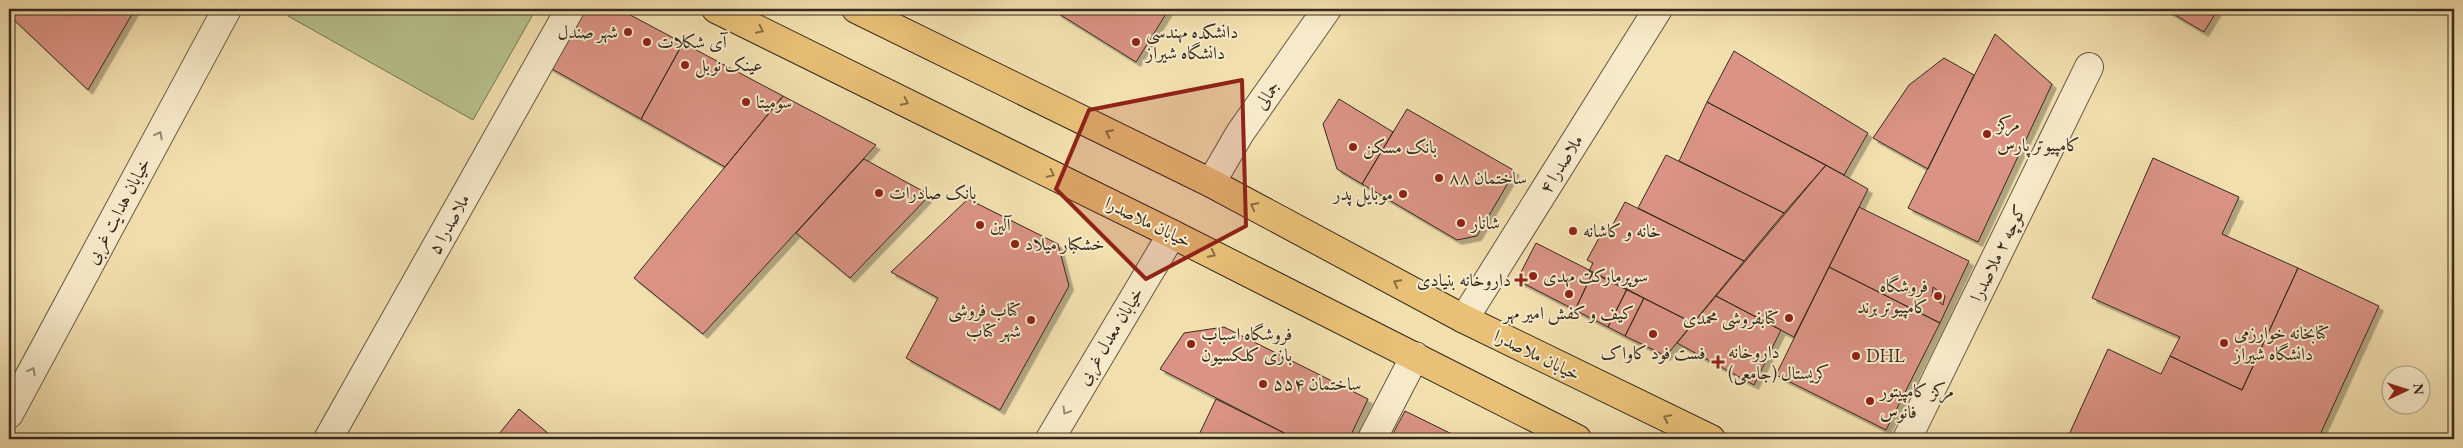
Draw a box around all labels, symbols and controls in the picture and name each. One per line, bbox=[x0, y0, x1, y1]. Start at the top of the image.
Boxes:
place label: شهر صندل bbox=[557, 20, 618, 44]
place label: دانشکده مهندسی دانشگاه شیراز bbox=[1144, 20, 1238, 64]
one-way arrow bbox=[755, 24, 764, 34]
marker: شهر صندل bbox=[622, 26, 634, 38]
place label: آی شکلات bbox=[657, 30, 729, 53]
marker: آی شکلات bbox=[641, 36, 653, 48]
marker: دانشکده مهندسی دانشگاه شیراز bbox=[1130, 36, 1142, 48]
place label: عینک نوبل bbox=[695, 53, 762, 78]
marker: عینک نوبل bbox=[679, 59, 691, 71]
street label: جمالی bbox=[1249, 76, 1285, 114]
place label: سومیتا bbox=[756, 90, 792, 113]
marker: سومیتا bbox=[740, 96, 752, 108]
one-way arrow bbox=[900, 96, 909, 106]
place label: مرکز کامپیوتر پارس bbox=[1995, 112, 2080, 158]
marker: مرکز کامپیوتر پارس bbox=[1981, 128, 1993, 140]
one-way arrow bbox=[1105, 129, 1114, 139]
street label: ۴ ملاصدرا bbox=[1533, 130, 1588, 198]
one-way arrow bbox=[153, 132, 163, 141]
place label: بانک مسکن bbox=[1363, 135, 1437, 159]
marker: بانک مسکن bbox=[1347, 141, 1359, 153]
street label: خیابان هدایت غربی bbox=[80, 154, 157, 269]
place label: ساختمان ۸۸ bbox=[1449, 166, 1527, 189]
one-way arrow bbox=[1046, 168, 1055, 178]
marker: ساختمان ۸۸ bbox=[1433, 172, 1445, 184]
place label: بانک صادرات bbox=[889, 181, 976, 204]
place label: موبایل پدر bbox=[1331, 182, 1393, 207]
marker: بانک صادرات bbox=[873, 187, 885, 199]
marker: موبایل پدر bbox=[1397, 188, 1409, 200]
street label: ۵ ملاصدرا bbox=[423, 189, 475, 258]
street label: خیابان ملاصدرا bbox=[1101, 191, 1195, 252]
street label: کوچه ۲ ملاصدرا bbox=[1964, 201, 2033, 306]
one-way arrow bbox=[1250, 202, 1259, 212]
place label: شانار bbox=[1469, 211, 1500, 234]
place label: آلین bbox=[990, 213, 1013, 236]
marker: شانار bbox=[1455, 217, 1467, 229]
marker: آلین bbox=[974, 219, 986, 231]
place label: خانه و کاشانه bbox=[1583, 219, 1661, 242]
marker: خانه و کاشانه bbox=[1567, 225, 1579, 237]
place label: خشکبار میلاد bbox=[1025, 232, 1104, 255]
marker: خشکبار میلاد bbox=[1009, 238, 1021, 250]
one-way arrow bbox=[1207, 248, 1216, 258]
place label: سوپرمارکت مهدی bbox=[1543, 264, 1648, 288]
place label: داروخانه بنیادی bbox=[1417, 268, 1511, 291]
marker: سوپرمارکت مهدی bbox=[1527, 270, 1539, 282]
marker: داروخانه بنیادی bbox=[1515, 274, 1527, 286]
place label: فروشگاه کامپیوتر برند bbox=[1857, 274, 1928, 319]
one-way arrow bbox=[1393, 279, 1402, 289]
street label: خیابان معدل غربی bbox=[1071, 283, 1150, 390]
marker: کیف و کفش امیر مهر bbox=[1563, 288, 1575, 300]
marker: فروشگاه کامپیوتر برند bbox=[1932, 290, 1944, 302]
place label: کتاب فروشی شهر کتاب bbox=[948, 298, 1021, 343]
place label: کیف و کفش امیر مهر bbox=[1502, 301, 1634, 325]
place label: کتابفروشی محمدی bbox=[1683, 306, 1779, 331]
marker: کتابفروشی محمدی bbox=[1783, 312, 1795, 324]
marker: کتاب فروشی شهر کتاب bbox=[1025, 314, 1037, 326]
place label: کتابخانه خوارزمی دانشگاه شیراز bbox=[2232, 321, 2330, 365]
place label: فروشگاه‌ اسباب بازی کلکسیون bbox=[1201, 322, 1292, 366]
street label: خیابان ملاصدرا bbox=[1490, 324, 1584, 385]
marker: فست فود کاواک bbox=[1647, 328, 1659, 340]
marker: کتابخانه خوارزمی دانشگاه شیراز bbox=[2218, 337, 2230, 349]
marker: فروشگاه‌ اسباب بازی کلکسیون bbox=[1185, 338, 1197, 350]
place label: داروخانه کریستال (جامعی) bbox=[1728, 340, 1830, 386]
place label: فست فود کاواک bbox=[1601, 341, 1705, 364]
place label: DHL bbox=[1866, 344, 1905, 367]
marker: DHL bbox=[1850, 350, 1862, 362]
marker: داروخانه کریستال (جامعی) bbox=[1712, 356, 1724, 368]
north arrow bbox=[2380, 366, 2430, 416]
one-way arrow bbox=[26, 367, 36, 376]
place label: ساختمان ۵۵۴ bbox=[1273, 372, 1361, 395]
marker: ساختمان ۵۵۴ bbox=[1257, 378, 1269, 390]
place label: مرکز کامپیتور فانوس bbox=[1878, 379, 1954, 423]
text: N bbox=[2410, 383, 2428, 396]
marker: مرکز کامپیتور فانوس bbox=[1864, 395, 1876, 407]
one-way arrow bbox=[1063, 405, 1073, 414]
one-way arrow bbox=[1664, 414, 1673, 424]

